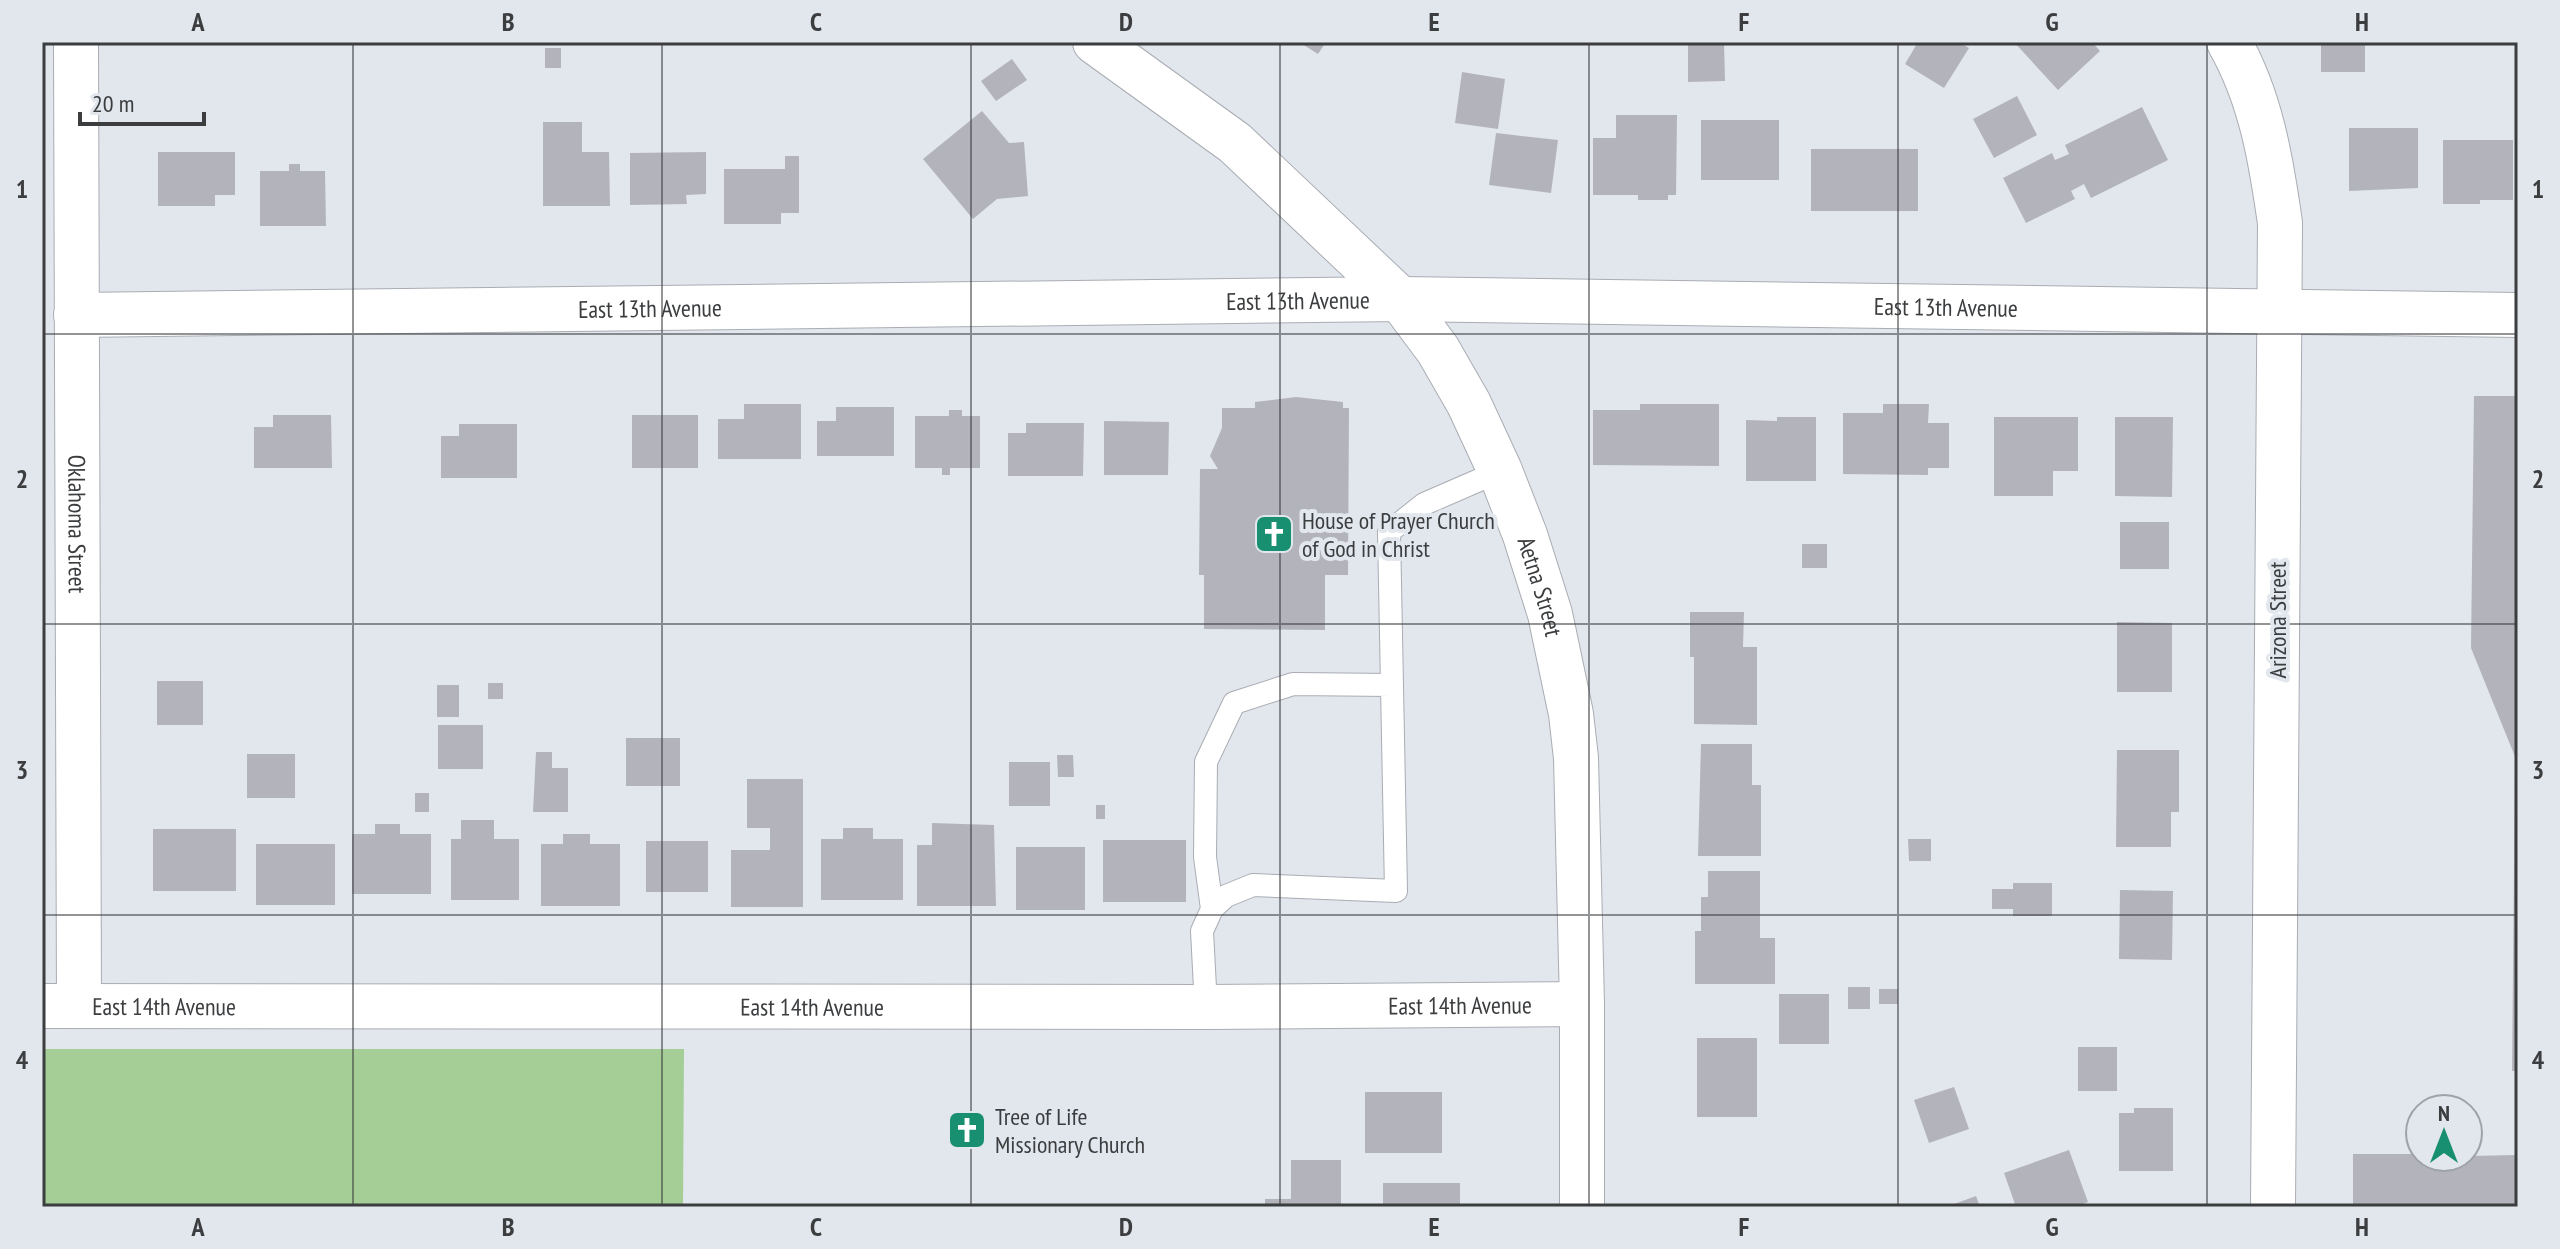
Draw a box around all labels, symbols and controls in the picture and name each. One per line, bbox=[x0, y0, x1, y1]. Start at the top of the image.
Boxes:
text: A bbox=[190, 5, 205, 38]
text: B bbox=[502, 5, 515, 38]
text: C bbox=[810, 5, 822, 38]
text: D bbox=[1119, 5, 1133, 38]
text: E bbox=[1428, 5, 1440, 38]
text: F bbox=[1739, 5, 1750, 38]
text: G bbox=[2045, 5, 2059, 38]
text: H bbox=[2355, 5, 2369, 38]
scale bar bbox=[80, 76, 204, 126]
text: 20 m bbox=[92, 88, 134, 119]
text: 1 bbox=[16, 172, 28, 205]
text: 1 bbox=[2532, 172, 2544, 205]
street label: East 13th Avenue bbox=[1226, 284, 1370, 317]
street label: East 13th Avenue bbox=[1874, 290, 2018, 323]
street label: East 13th Avenue bbox=[578, 292, 722, 324]
street label: Oklahoma Street bbox=[62, 455, 93, 594]
text: 2 bbox=[16, 462, 28, 495]
text: 2 bbox=[2532, 462, 2544, 495]
place label: House of Prayer Church of God in Christ bbox=[1302, 505, 1495, 564]
church icon: House of Prayer Church of God in Christ bbox=[1253, 513, 1295, 555]
street label: Aetna Street bbox=[1511, 533, 1570, 639]
street label: Arizona Street bbox=[2262, 561, 2293, 678]
text: 3 bbox=[16, 753, 28, 786]
text: 3 bbox=[2532, 753, 2544, 786]
street label: East 14th Avenue bbox=[1388, 989, 1532, 1021]
street label: East 14th Avenue bbox=[92, 991, 236, 1022]
street label: East 14th Avenue bbox=[740, 991, 884, 1022]
text: 4 bbox=[16, 1043, 29, 1076]
text: 4 bbox=[2532, 1043, 2545, 1076]
north arrow bbox=[2404, 1093, 2484, 1173]
text: N bbox=[2438, 1099, 2450, 1127]
place label: Tree of Life Missionary Church bbox=[995, 1101, 1145, 1160]
church icon: Tree of Life Missionary Church bbox=[946, 1109, 988, 1151]
text: A bbox=[190, 1210, 205, 1243]
text: B bbox=[502, 1210, 515, 1243]
text: C bbox=[810, 1210, 822, 1243]
text: D bbox=[1119, 1210, 1133, 1243]
text: E bbox=[1428, 1210, 1440, 1243]
text: F bbox=[1739, 1210, 1750, 1243]
text: G bbox=[2045, 1210, 2059, 1243]
text: H bbox=[2355, 1210, 2369, 1243]

